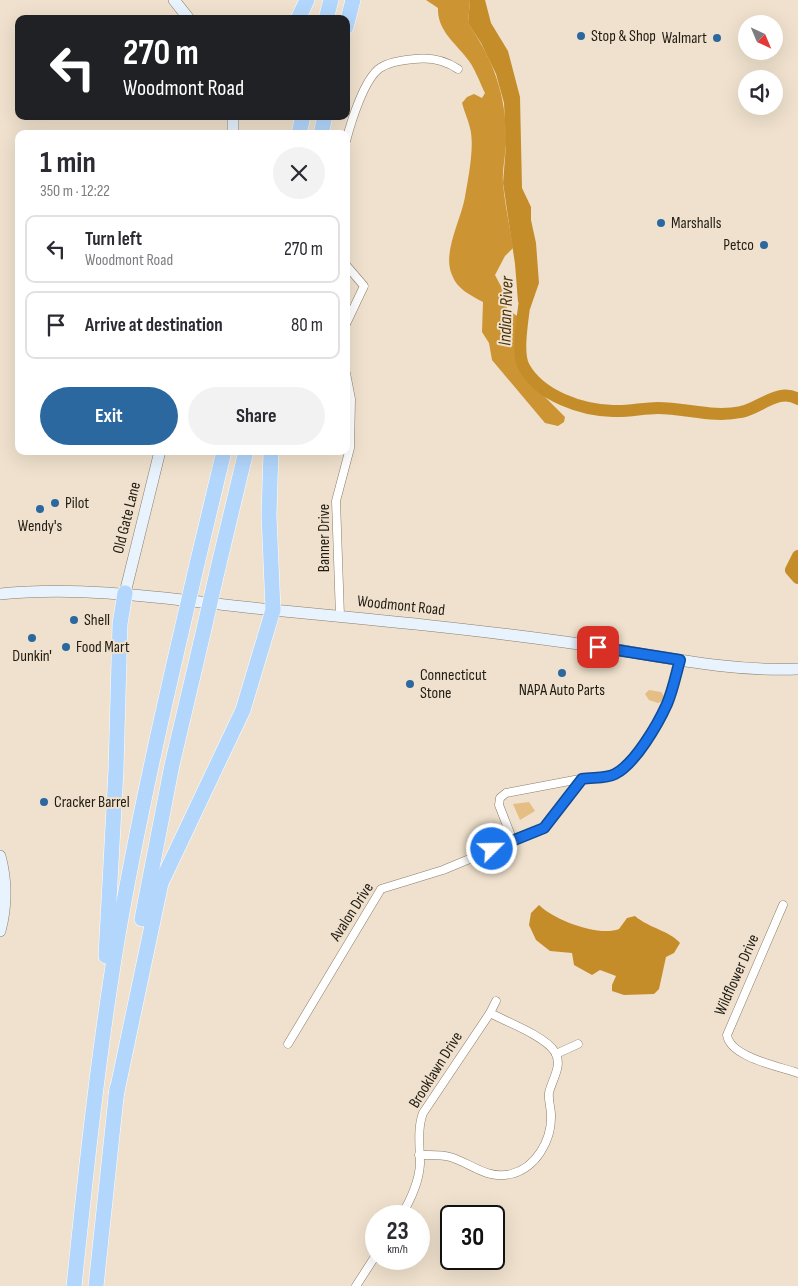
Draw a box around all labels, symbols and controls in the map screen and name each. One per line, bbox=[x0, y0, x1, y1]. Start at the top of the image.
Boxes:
north arrow bbox=[738, 15, 782, 60]
map controls bbox=[738, 15, 783, 115]
place label: Stop & Shop bbox=[591, 27, 656, 46]
place label: Walmart bbox=[662, 29, 707, 48]
marker: Stop & Shop bbox=[575, 30, 587, 42]
text: 270 m bbox=[123, 32, 199, 75]
marker: Walmart bbox=[711, 32, 723, 44]
icon: left bbox=[40, 35, 105, 100]
button: sound bbox=[738, 70, 783, 115]
text: Woodmont Road bbox=[123, 75, 244, 102]
text: 1 min bbox=[40, 145, 96, 181]
button: close bbox=[273, 147, 325, 199]
text: 350 m · 12:22 bbox=[40, 182, 110, 201]
place label: Marshalls bbox=[671, 214, 722, 233]
marker: Marshalls bbox=[655, 217, 667, 229]
text: Turn left bbox=[85, 228, 142, 251]
icon: left bbox=[42, 235, 70, 263]
place label: Petco bbox=[723, 236, 754, 255]
text: 270 m bbox=[284, 238, 323, 261]
marker: Petco bbox=[758, 239, 770, 251]
text: Woodmont Road bbox=[85, 251, 173, 270]
water label: Indian River bbox=[494, 275, 518, 346]
icon: arrive bbox=[42, 311, 70, 339]
text: Arrive at destination bbox=[85, 314, 223, 337]
text: 80 m bbox=[291, 314, 323, 337]
button: Exit bbox=[40, 387, 178, 445]
button: Share bbox=[188, 387, 325, 445]
street label: Old Gate Lane bbox=[109, 480, 145, 556]
place label: Pilot bbox=[65, 494, 89, 513]
marker: Pilot bbox=[49, 497, 61, 509]
marker: Wendy's bbox=[34, 503, 46, 515]
street label: Banner Drive bbox=[315, 504, 334, 572]
place label: Wendy's bbox=[18, 517, 63, 536]
street label: Woodmont Road bbox=[356, 592, 446, 620]
place label: Shell bbox=[84, 611, 110, 630]
marker: Shell bbox=[68, 614, 80, 626]
pin bbox=[577, 626, 619, 668]
marker: Dunkin' bbox=[26, 632, 38, 644]
icon: arrive bbox=[584, 633, 612, 661]
place label: Food Mart bbox=[76, 638, 130, 657]
marker: Food Mart bbox=[60, 641, 72, 653]
place label: Dunkin' bbox=[12, 647, 52, 666]
place label: Connecticut Stone bbox=[420, 666, 487, 703]
marker: NAPA Auto Parts bbox=[556, 667, 568, 679]
marker: Connecticut Stone bbox=[404, 678, 416, 690]
place label: NAPA Auto Parts bbox=[519, 681, 605, 700]
place label: Cracker Barrel bbox=[54, 793, 130, 812]
marker: Cracker Barrel bbox=[38, 796, 50, 808]
position arrow bbox=[465, 822, 517, 874]
street label: Avalon Drive bbox=[326, 879, 378, 946]
street label: Wildflower Drive bbox=[711, 931, 763, 1019]
street label: Brooklawn Drive bbox=[405, 1028, 467, 1112]
speed limit sign: 30 bbox=[440, 1205, 505, 1270]
text: 23 bbox=[386, 1216, 409, 1247]
text: km/h bbox=[387, 1242, 408, 1257]

